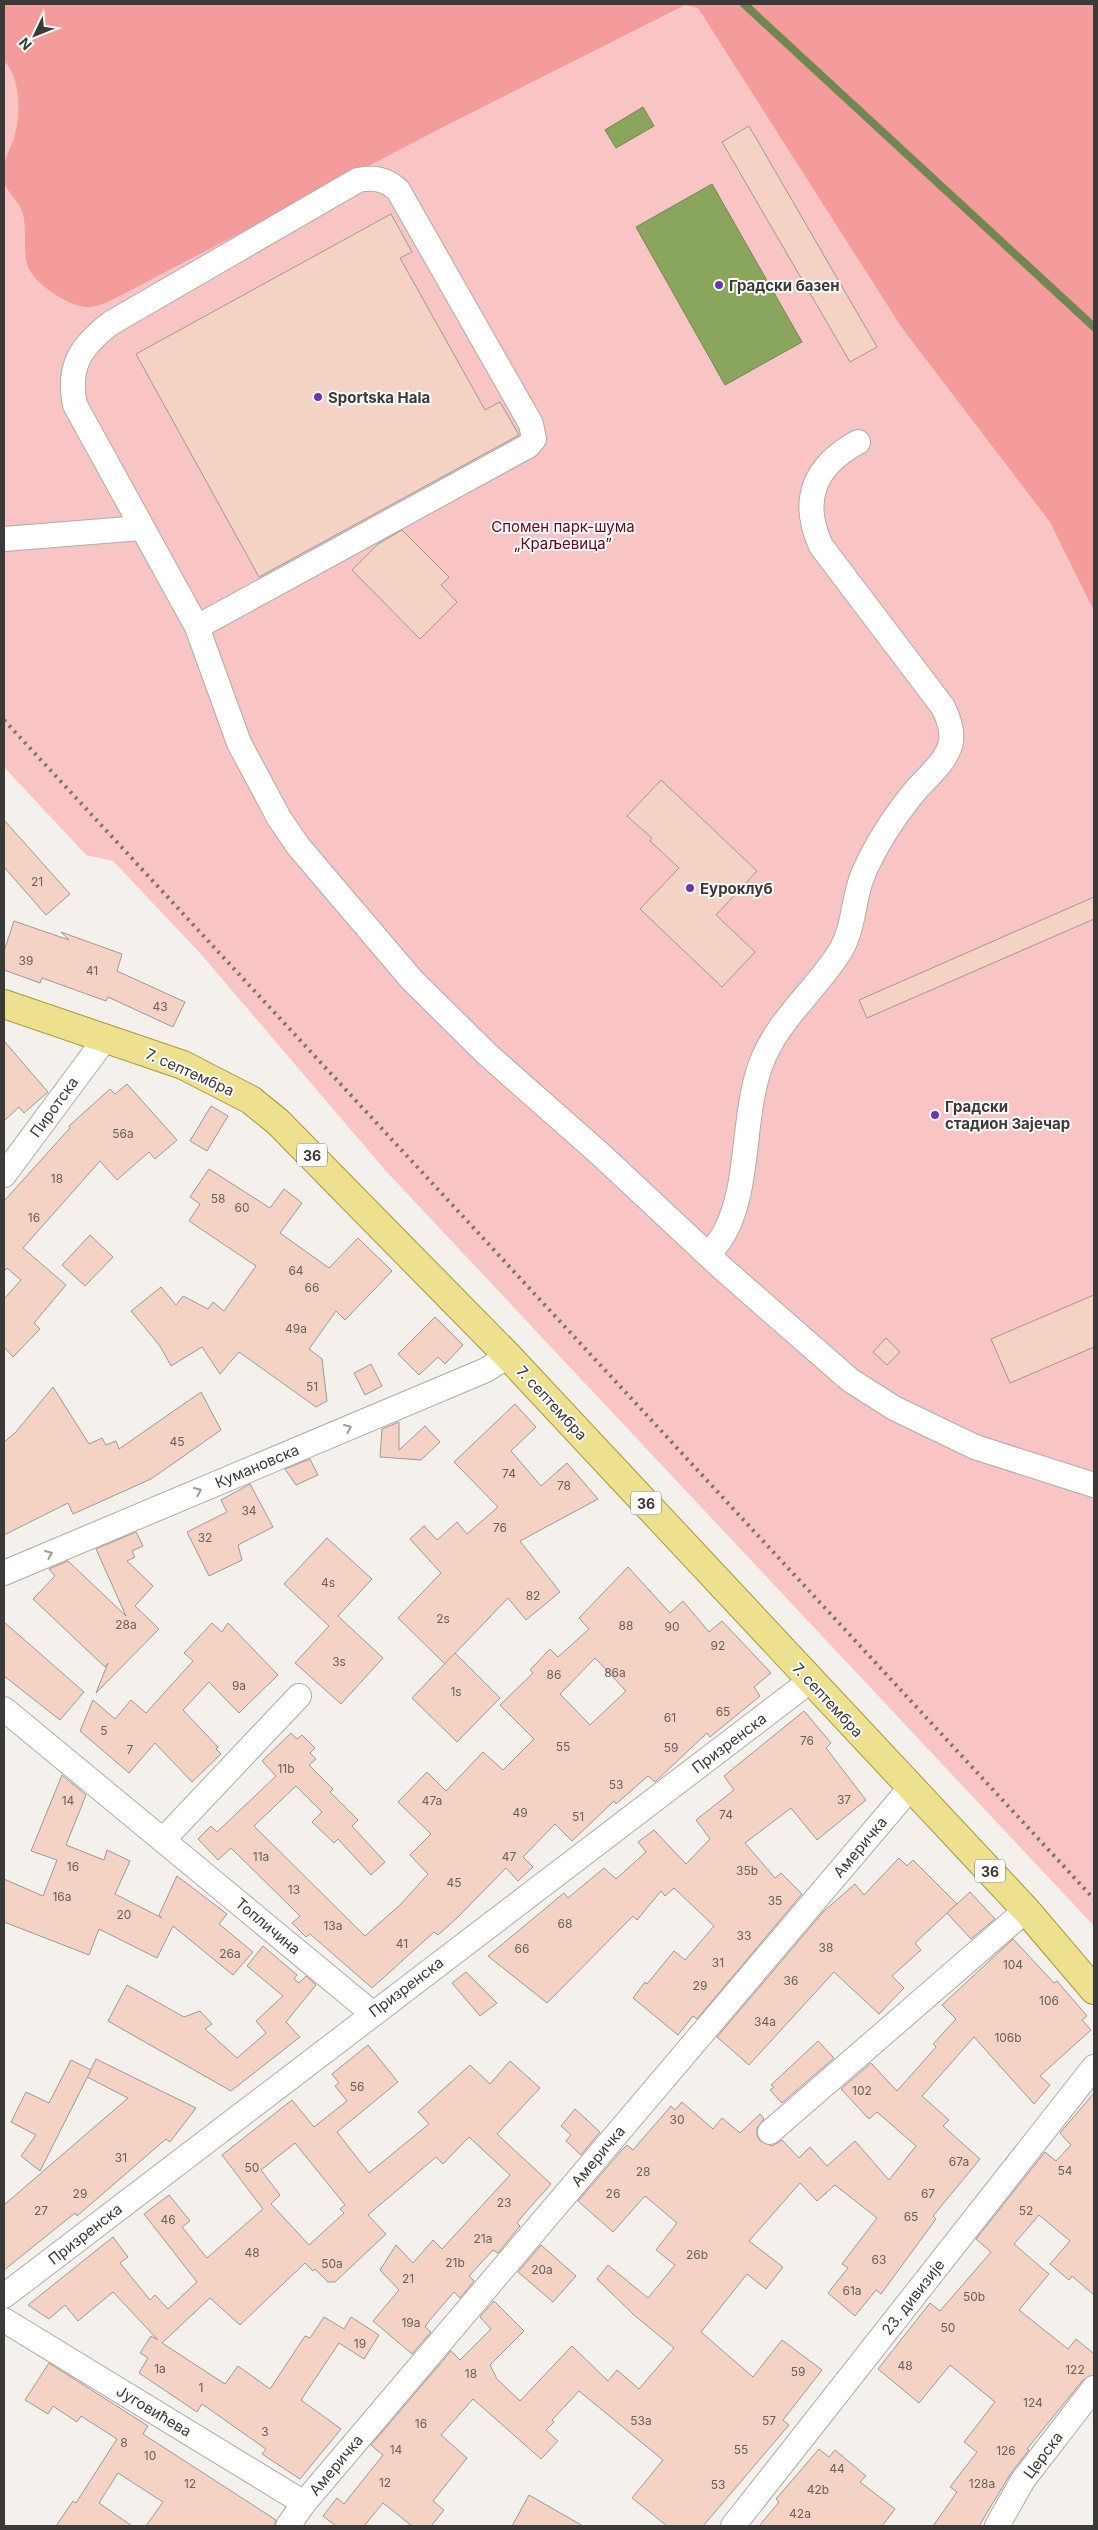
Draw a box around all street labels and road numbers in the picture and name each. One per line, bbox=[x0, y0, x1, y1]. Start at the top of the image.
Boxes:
street label: 7. септембра bbox=[143, 1044, 237, 1100]
street label: Пиротска bbox=[26, 1073, 82, 1141]
road number: 36 bbox=[297, 1144, 327, 1166]
street label: 7. септембра bbox=[513, 1362, 591, 1444]
street label: Кумановска bbox=[212, 1440, 302, 1492]
road number: 36 bbox=[631, 1492, 661, 1515]
street label: 7. септембра bbox=[789, 1659, 867, 1741]
street label: Призренска bbox=[688, 1709, 770, 1777]
street label: Америчка bbox=[829, 1813, 891, 1881]
road number: 36 bbox=[975, 1860, 1005, 1882]
street label: Топличина bbox=[232, 1893, 304, 1959]
street label: Призренска bbox=[365, 1953, 447, 2021]
street label: Америчка bbox=[567, 2122, 629, 2190]
street label: Призренска bbox=[44, 2199, 126, 2269]
street label: 23. дивизије bbox=[878, 2255, 948, 2339]
street label: Југовићева bbox=[113, 2381, 195, 2441]
street label: Церска bbox=[1019, 2428, 1067, 2482]
street label: Америчка bbox=[305, 2431, 367, 2499]

